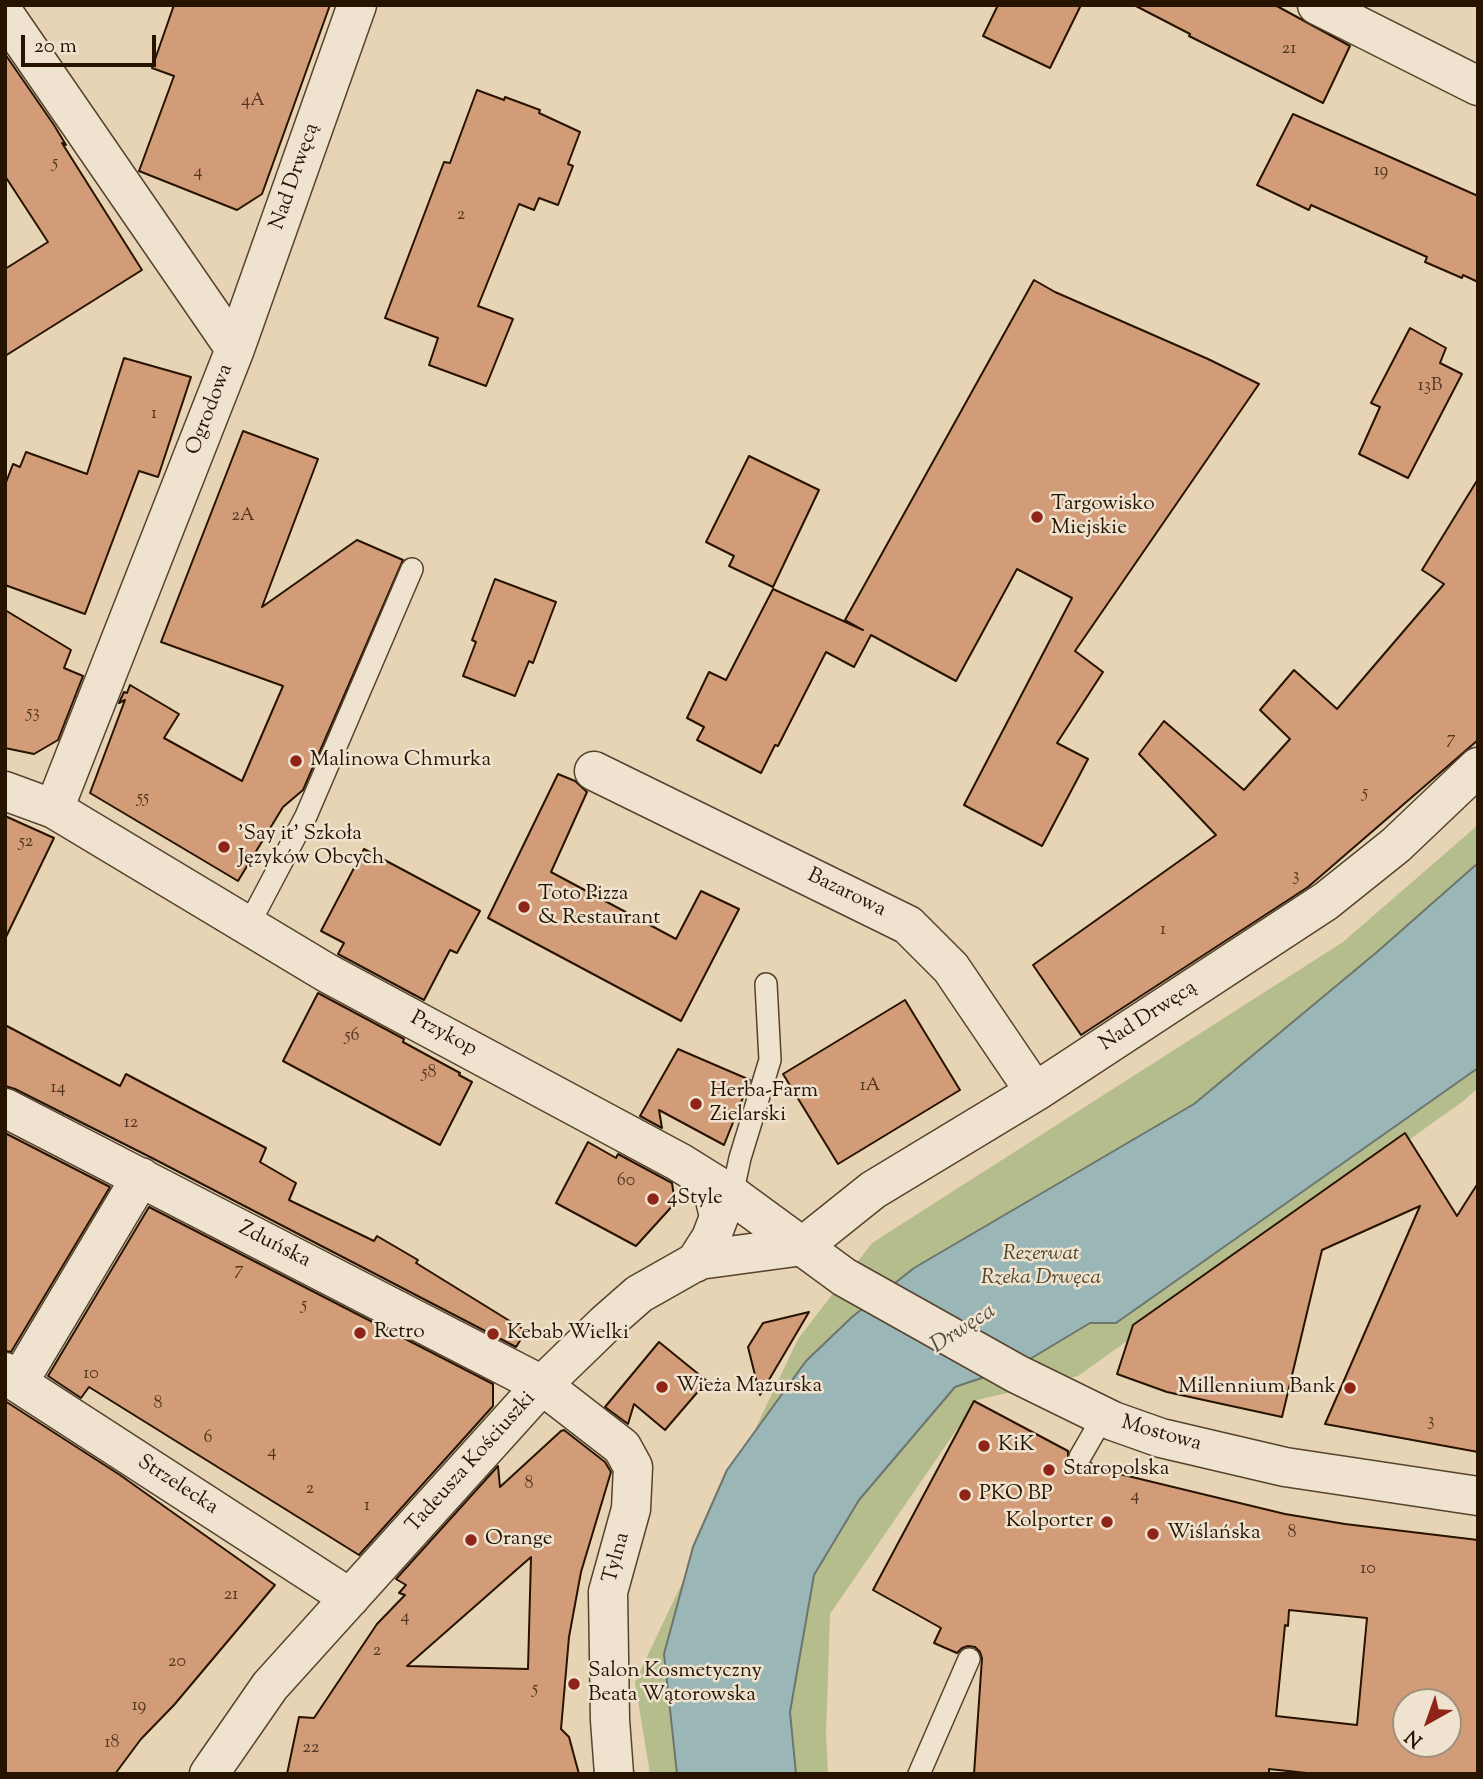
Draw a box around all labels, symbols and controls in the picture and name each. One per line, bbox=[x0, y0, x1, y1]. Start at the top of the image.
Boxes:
scale bar bbox=[24, 21, 159, 65]
text: 20 m bbox=[34, 32, 77, 62]
house number: 21 bbox=[1282, 39, 1296, 61]
house number: 4A bbox=[241, 91, 265, 113]
street label: Nad Drwęcą bbox=[266, 120, 326, 234]
house number: 5 bbox=[52, 153, 58, 175]
house number: 19 bbox=[1374, 161, 1388, 183]
house number: 4 bbox=[193, 162, 203, 184]
house number: 2 bbox=[457, 205, 465, 227]
street label: Ogrodowa bbox=[182, 361, 240, 459]
house number: 13B bbox=[1418, 376, 1442, 398]
house number: 1 bbox=[151, 404, 157, 426]
place label: Targowisko Miejskie bbox=[1051, 492, 1155, 542]
house number: 2A bbox=[231, 506, 255, 528]
marker: Targowisko Miejskie bbox=[1029, 509, 1045, 525]
house number: 53 bbox=[26, 703, 40, 725]
house number: 7 bbox=[1446, 729, 1456, 751]
place label: Malinowa Chmurka bbox=[310, 748, 491, 774]
marker: Malinowa Chmurka bbox=[288, 753, 304, 769]
house number: 5 bbox=[1362, 783, 1368, 805]
house number: 55 bbox=[137, 788, 149, 810]
place label: 'Say it' Szkoła Języków Obcych bbox=[238, 822, 384, 872]
house number: 52 bbox=[19, 832, 33, 854]
marker: 'Say it' Szkoła Języków Obcych bbox=[216, 839, 232, 855]
street label: Bazarowa bbox=[803, 864, 889, 924]
house number: 3 bbox=[1292, 866, 1300, 888]
place label: Toto Pizza & Restaurant bbox=[538, 882, 660, 932]
marker: Toto Pizza & Restaurant bbox=[516, 899, 532, 915]
house number: 1 bbox=[1160, 920, 1166, 942]
street label: Nad Drwęcą bbox=[1096, 976, 1202, 1058]
street label: Przykop bbox=[405, 1007, 481, 1063]
house number: 56 bbox=[344, 1026, 360, 1048]
house number: 58 bbox=[421, 1063, 437, 1085]
house number: 1A bbox=[860, 1076, 880, 1098]
house number: 14 bbox=[50, 1078, 66, 1100]
place label: Herba-Farm Zielarski bbox=[710, 1079, 818, 1129]
marker: Herba-Farm Zielarski bbox=[688, 1096, 704, 1112]
house number: 12 bbox=[124, 1113, 138, 1135]
house number: 60 bbox=[617, 1171, 635, 1193]
place label: 4Style bbox=[667, 1186, 723, 1212]
marker: 4Style bbox=[645, 1191, 661, 1207]
street label: Zduńska bbox=[234, 1217, 314, 1275]
park label: Rezerwat Rzeka Drwęca bbox=[981, 1242, 1101, 1292]
house number: 7 bbox=[234, 1260, 244, 1282]
house number: 5 bbox=[301, 1295, 307, 1317]
water label: Drwęca bbox=[926, 1299, 1002, 1361]
place label: Retro bbox=[374, 1320, 425, 1346]
place label: Kebab Wielki bbox=[507, 1321, 629, 1347]
marker: Retro bbox=[352, 1325, 368, 1341]
marker: Kebab Wielki bbox=[485, 1326, 501, 1342]
house number: 10 bbox=[83, 1364, 99, 1386]
place label: Wieża Mazurska bbox=[676, 1374, 822, 1400]
place label: Millennium Bank bbox=[1178, 1375, 1336, 1401]
marker: Wieża Mazurska bbox=[654, 1379, 670, 1395]
marker: Millennium Bank bbox=[1342, 1380, 1358, 1396]
street label: Tadeusza Kościuszki bbox=[402, 1387, 542, 1539]
house number: 8 bbox=[154, 1394, 162, 1416]
house number: 3 bbox=[1427, 1411, 1435, 1433]
street label: Mostowa bbox=[1118, 1412, 1204, 1458]
house number: 6 bbox=[204, 1428, 212, 1450]
place label: KiK bbox=[998, 1433, 1034, 1459]
marker: KiK bbox=[976, 1438, 992, 1454]
house number: 4 bbox=[267, 1442, 277, 1464]
street label: Strzelecka bbox=[132, 1451, 222, 1521]
place label: Staropolska bbox=[1063, 1457, 1170, 1483]
marker: Staropolska bbox=[1041, 1462, 1057, 1478]
house number: 8 bbox=[525, 1474, 533, 1496]
house number: 2 bbox=[306, 1479, 314, 1501]
place label: PKO BP bbox=[979, 1482, 1053, 1508]
house number: 4 bbox=[1130, 1486, 1140, 1508]
marker: PKO BP bbox=[957, 1487, 973, 1503]
house number: 1 bbox=[364, 1496, 370, 1518]
place label: Kolporter bbox=[1006, 1509, 1093, 1535]
marker: Kolporter bbox=[1099, 1514, 1115, 1530]
place label: Wiślańska bbox=[1167, 1521, 1261, 1547]
house number: 8 bbox=[1288, 1523, 1296, 1545]
marker: Wiślańska bbox=[1145, 1526, 1161, 1542]
place label: Orange bbox=[485, 1527, 553, 1553]
street label: Tylna bbox=[599, 1530, 637, 1586]
marker: Orange bbox=[463, 1532, 479, 1548]
house number: 10 bbox=[1360, 1559, 1376, 1581]
house number: 21 bbox=[224, 1585, 238, 1607]
house number: 4 bbox=[400, 1607, 410, 1629]
house number: 2 bbox=[373, 1641, 381, 1663]
house number: 20 bbox=[168, 1652, 186, 1674]
place label: Salon Kosmetyczny Beata Wątorowska bbox=[588, 1659, 762, 1709]
marker: Salon Kosmetyczny Beata Wątorowska bbox=[566, 1676, 582, 1692]
house number: 5 bbox=[532, 1679, 538, 1701]
north arrow bbox=[1392, 1688, 1462, 1758]
house number: 19 bbox=[132, 1696, 146, 1718]
text: N bbox=[1400, 1723, 1429, 1753]
house number: 18 bbox=[104, 1733, 120, 1755]
house number: 22 bbox=[303, 1738, 319, 1760]

